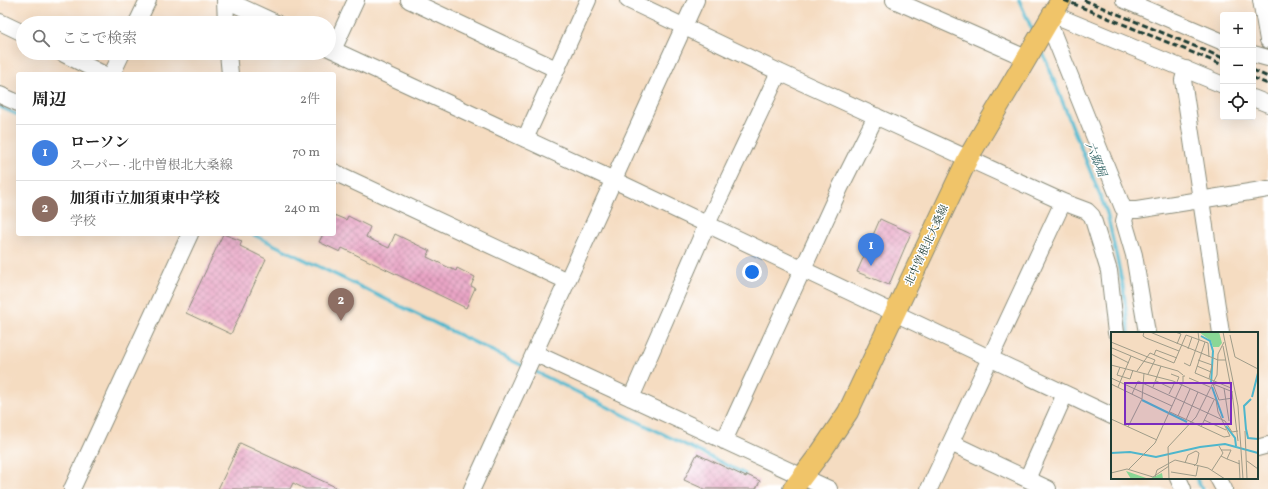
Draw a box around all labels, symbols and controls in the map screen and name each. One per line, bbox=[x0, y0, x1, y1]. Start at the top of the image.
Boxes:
map controls bbox=[1220, 12, 1256, 120]
button: + bbox=[1220, 12, 1256, 48]
search box bbox=[16, 16, 336, 60]
icon: search bbox=[30, 27, 52, 49]
text: ここで検索 bbox=[62, 29, 137, 50]
button: − bbox=[1220, 48, 1256, 84]
button: locate bbox=[1220, 84, 1256, 120]
text: 周辺 bbox=[32, 89, 66, 112]
text: 2件 bbox=[300, 91, 320, 109]
text: ローソン bbox=[70, 133, 129, 154]
water label: 六郷堀 bbox=[1081, 140, 1110, 181]
text: 1 bbox=[42, 144, 48, 162]
text: 70 m bbox=[292, 144, 320, 162]
text: スーパー · 北中曽根北大桑線 bbox=[70, 157, 232, 175]
text: 加須市立加須東中学校 bbox=[70, 189, 220, 210]
text: 2 bbox=[42, 200, 48, 218]
text: 240 m bbox=[284, 200, 320, 218]
street label: 北中曽根北大桑線 bbox=[902, 203, 953, 289]
text: 学校 bbox=[70, 213, 96, 231]
pin: 1 bbox=[858, 233, 884, 266]
your location bbox=[742, 262, 762, 282]
pin: 2 bbox=[328, 288, 354, 321]
inset map bbox=[1111, 332, 1258, 479]

